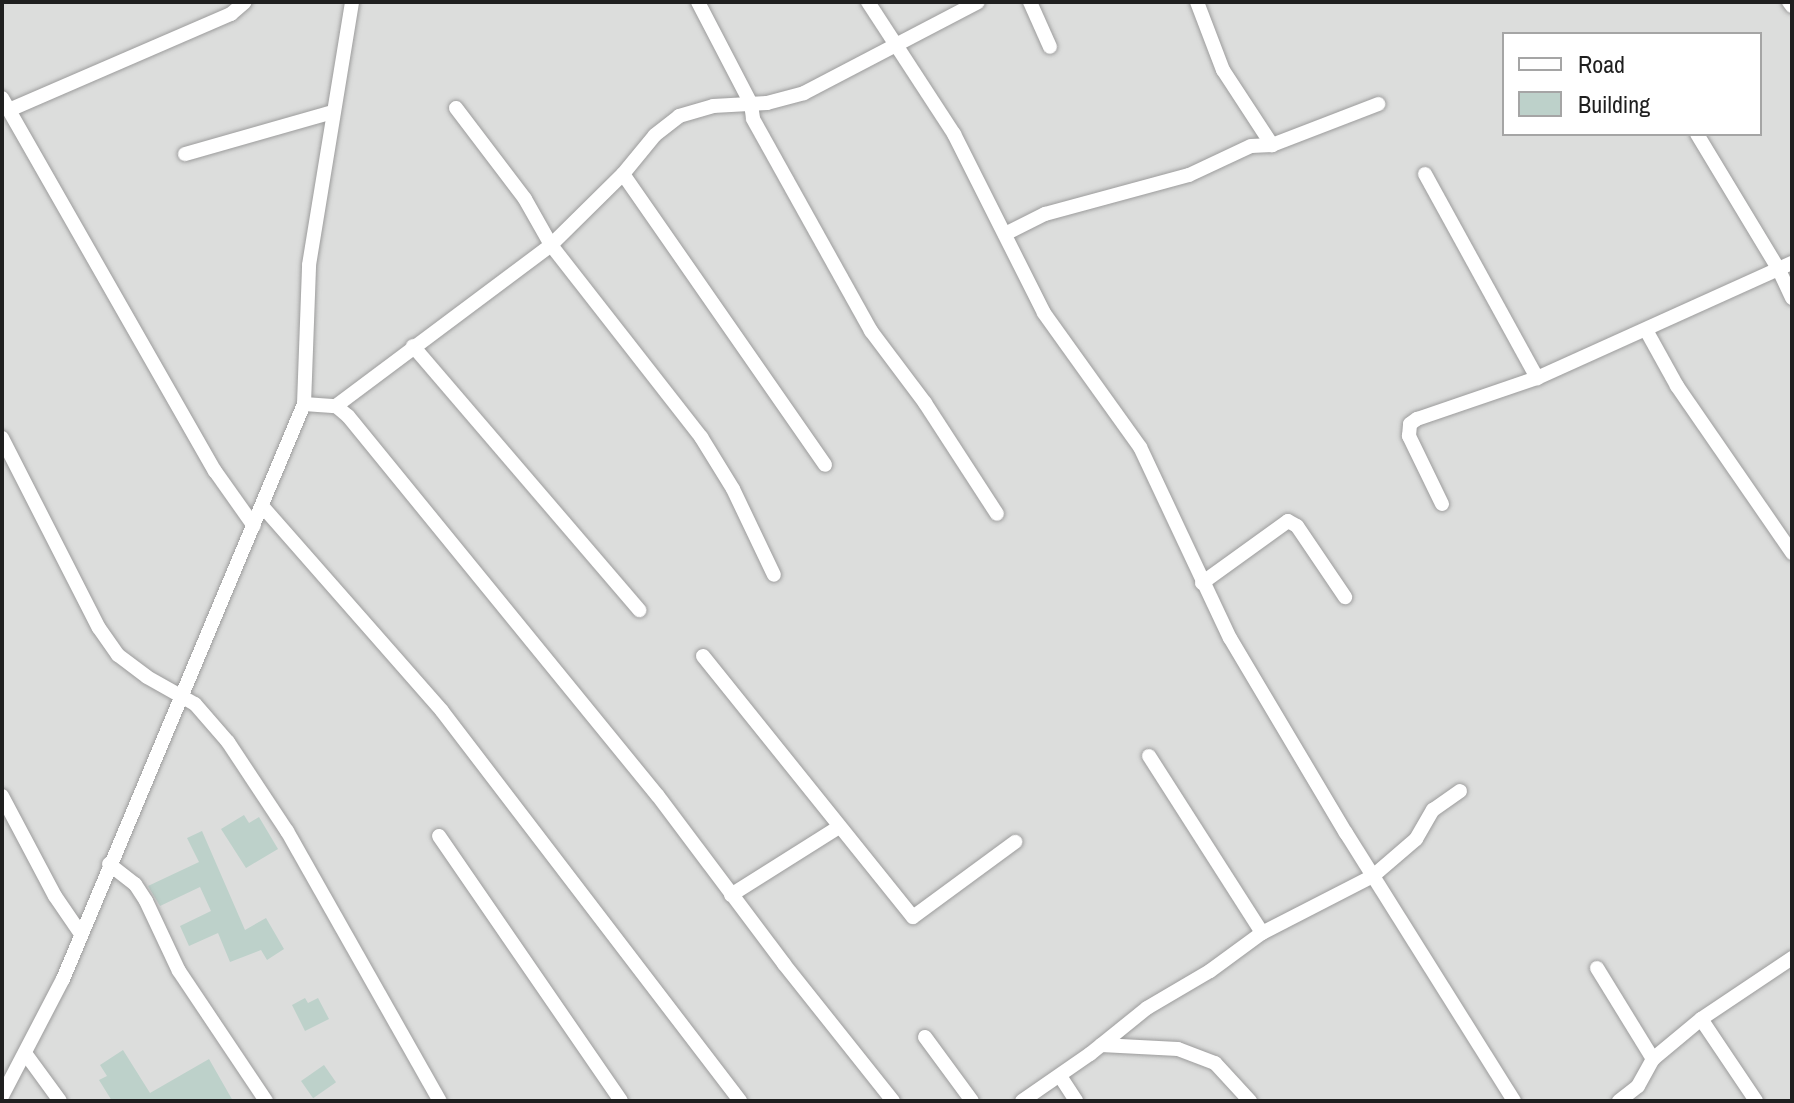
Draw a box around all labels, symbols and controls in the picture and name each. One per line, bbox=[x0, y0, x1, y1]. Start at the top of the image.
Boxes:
legend bbox=[1502, 32, 1762, 136]
text: Road bbox=[1578, 48, 1625, 80]
text: Building bbox=[1578, 88, 1650, 120]

